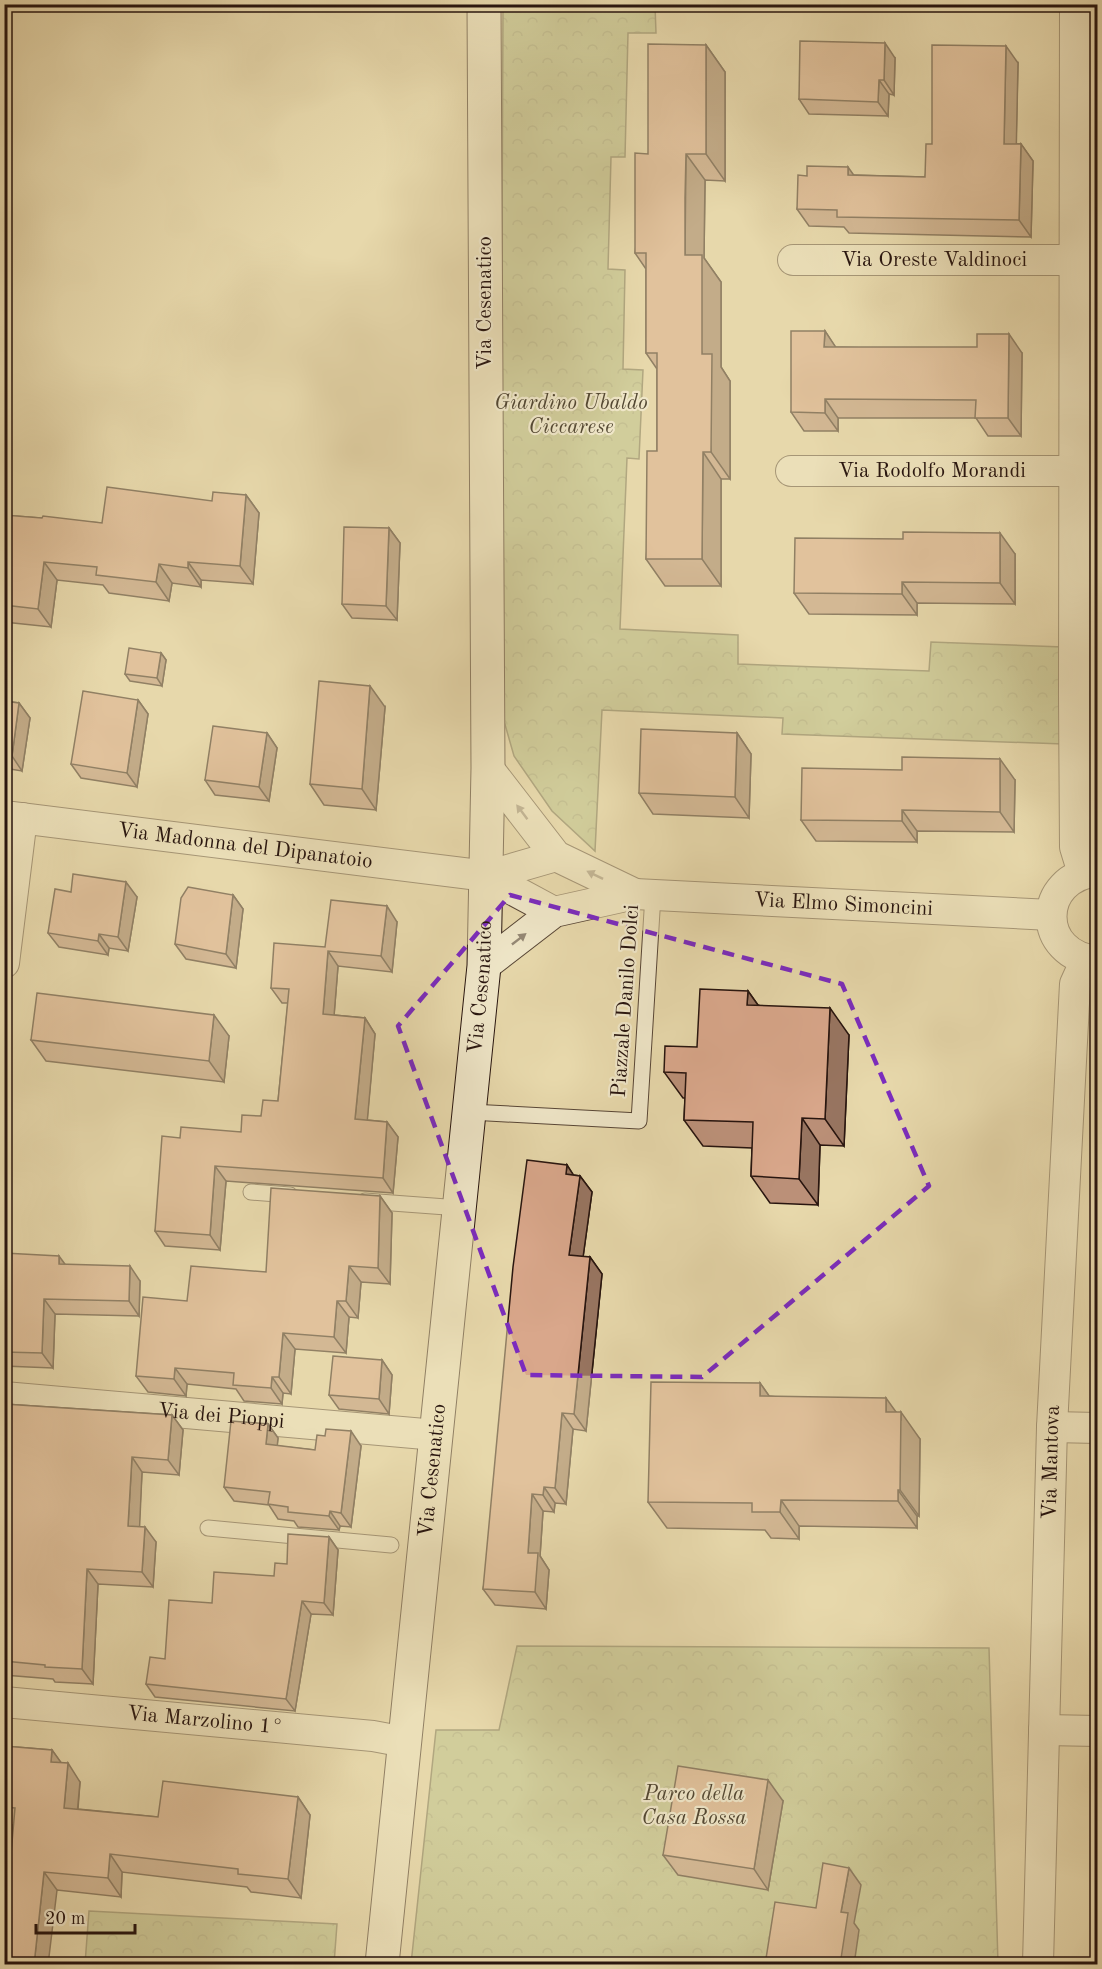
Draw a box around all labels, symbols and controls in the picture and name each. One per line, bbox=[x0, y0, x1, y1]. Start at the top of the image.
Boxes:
street label: Via Cesenatico bbox=[475, 236, 496, 370]
street label: Via Oreste Valdinoci bbox=[841, 250, 1027, 271]
park label: Giardino Ubaldo Ciccarese bbox=[494, 393, 648, 438]
street label: Via Rodolfo Morandi bbox=[838, 461, 1026, 482]
one-way arrow bbox=[516, 804, 528, 820]
street label: Via Madonna del Dipanatoio bbox=[116, 820, 374, 872]
one-way arrow bbox=[587, 871, 604, 880]
street label: Via Elmo Simoncini bbox=[753, 890, 933, 920]
street label: Piazzale Danilo Dolci bbox=[609, 904, 643, 1098]
street label: Via Cesenatico bbox=[465, 920, 495, 1055]
one-way arrow bbox=[512, 933, 527, 945]
street label: Via dei Pioppi bbox=[157, 1400, 285, 1432]
street label: Via Cesenatico bbox=[415, 1403, 450, 1538]
street label: Via Mantova bbox=[1039, 1405, 1064, 1520]
street label: Via Marzolino 1° bbox=[126, 1703, 284, 1738]
park label: Parco della Casa Rossa bbox=[642, 1784, 747, 1829]
scale bar bbox=[36, 1897, 135, 1935]
text: 20 m bbox=[45, 1910, 85, 1928]

